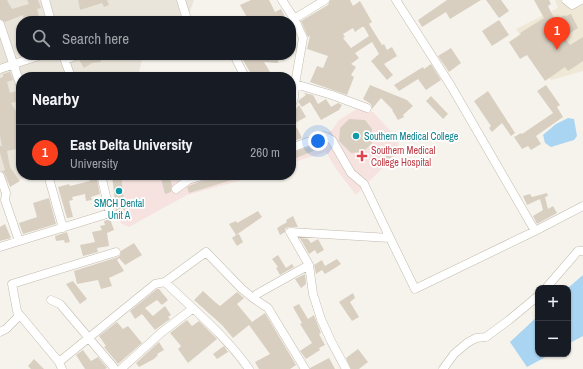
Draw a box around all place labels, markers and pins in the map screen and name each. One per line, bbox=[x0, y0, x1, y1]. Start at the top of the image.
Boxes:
pin: 1 bbox=[544, 17, 570, 50]
place label: Southern Medical College bbox=[364, 130, 459, 143]
marker: Southern Medical College bbox=[351, 131, 361, 141]
place label: Southern Medical College Hospital bbox=[371, 144, 435, 169]
marker: Southern Medical College Hospital bbox=[356, 150, 368, 162]
marker: SMCH Dental Unit A bbox=[114, 186, 124, 196]
place label: SMCH Dental Unit A bbox=[94, 197, 144, 222]

